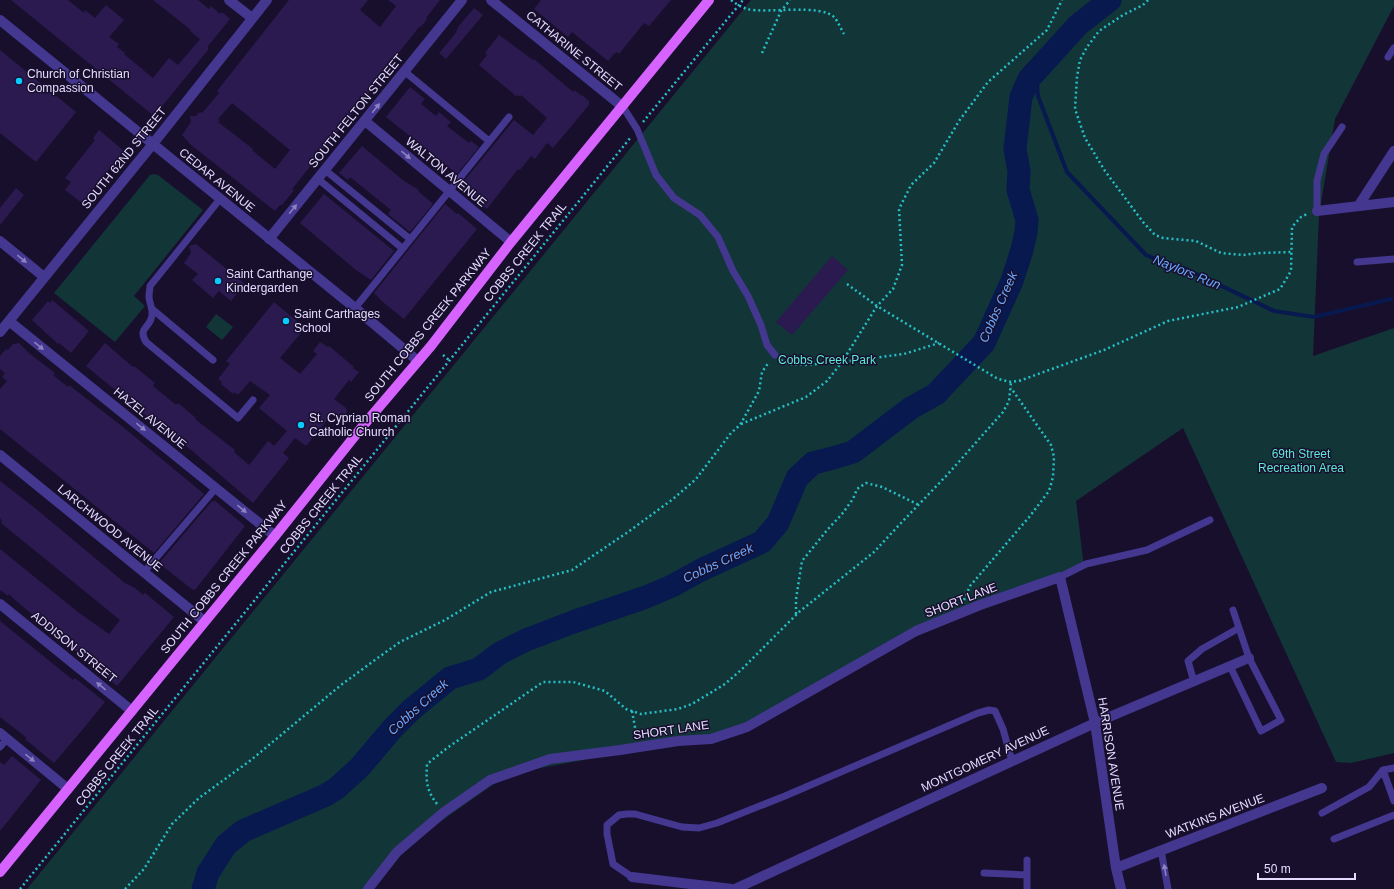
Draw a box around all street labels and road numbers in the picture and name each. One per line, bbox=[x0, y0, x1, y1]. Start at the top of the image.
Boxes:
street label: CATHARINE STREET bbox=[523, 8, 625, 94]
street label: SOUTH FELTON STREET bbox=[306, 51, 407, 171]
street label: SOUTH 62ND STREET bbox=[79, 104, 170, 212]
street label: WALTON AVENUE bbox=[403, 134, 489, 210]
street label: CEDAR AVENUE bbox=[176, 145, 258, 215]
street label: COBBS CREEK TRAIL bbox=[481, 199, 570, 305]
street label: SOUTH COBBS CREEK PARKWAY bbox=[362, 246, 494, 404]
street label: HAZEL AVENUE bbox=[111, 384, 189, 452]
street label: COBBS CREEK TRAIL bbox=[277, 451, 366, 557]
street label: LARCHWOOD AVENUE bbox=[55, 482, 165, 574]
street label: SOUTH COBBS CREEK PARKWAY bbox=[158, 498, 290, 656]
street label: SHORT LANE bbox=[923, 580, 999, 620]
street label: ADDISON STREET bbox=[29, 608, 120, 686]
street label: HARRISON AVENUE bbox=[1095, 696, 1127, 812]
street label: COBBS CREEK TRAIL bbox=[73, 703, 162, 809]
street label: SHORT LANE bbox=[632, 718, 710, 742]
street label: MONTGOMERY AVENUE bbox=[919, 723, 1051, 795]
street label: WATKINS AVENUE bbox=[1164, 791, 1266, 841]

